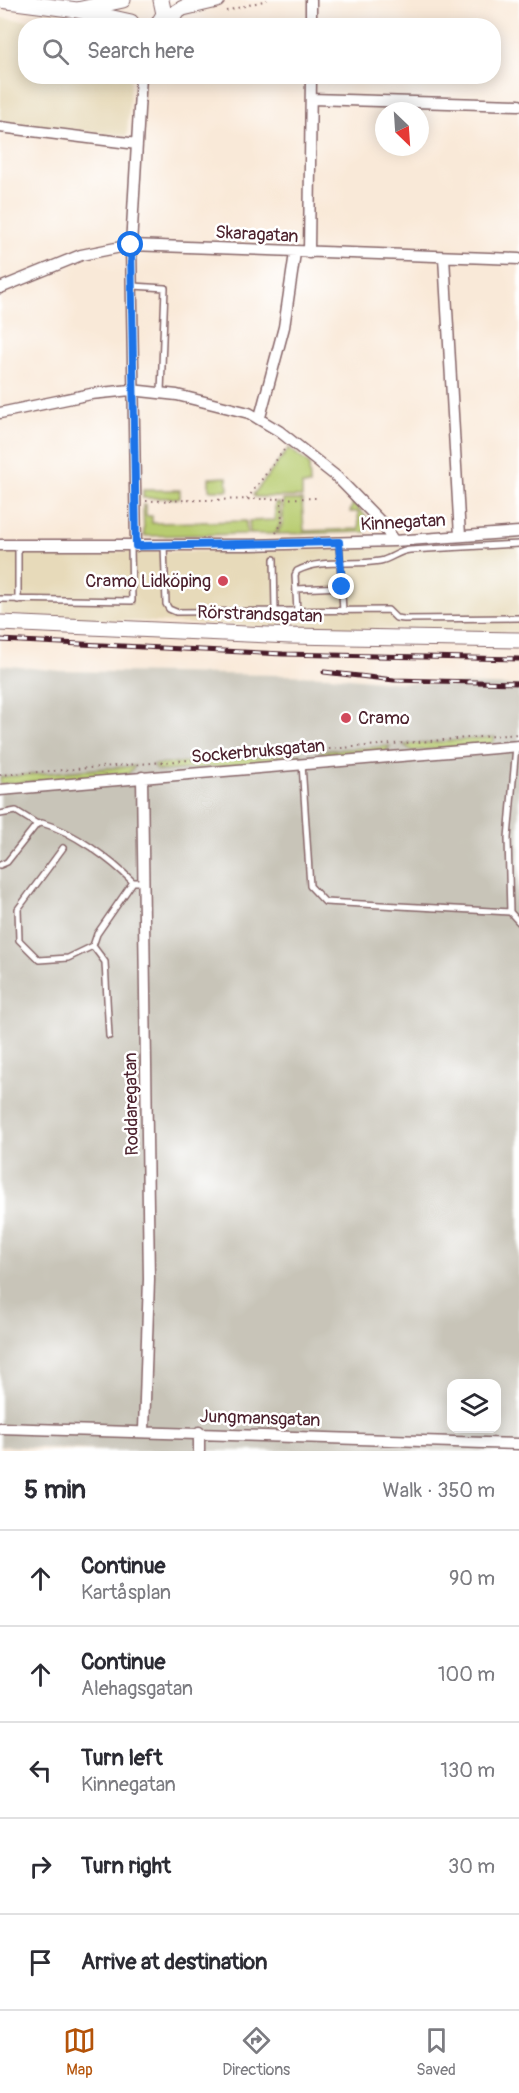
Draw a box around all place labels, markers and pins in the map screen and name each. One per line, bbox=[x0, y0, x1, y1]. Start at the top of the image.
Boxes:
place label: Cramo Lidköping bbox=[85, 570, 211, 593]
marker: Cramo Lidköping bbox=[216, 574, 230, 588]
place label: Cramo bbox=[358, 707, 410, 730]
marker: Cramo bbox=[339, 711, 353, 725]

